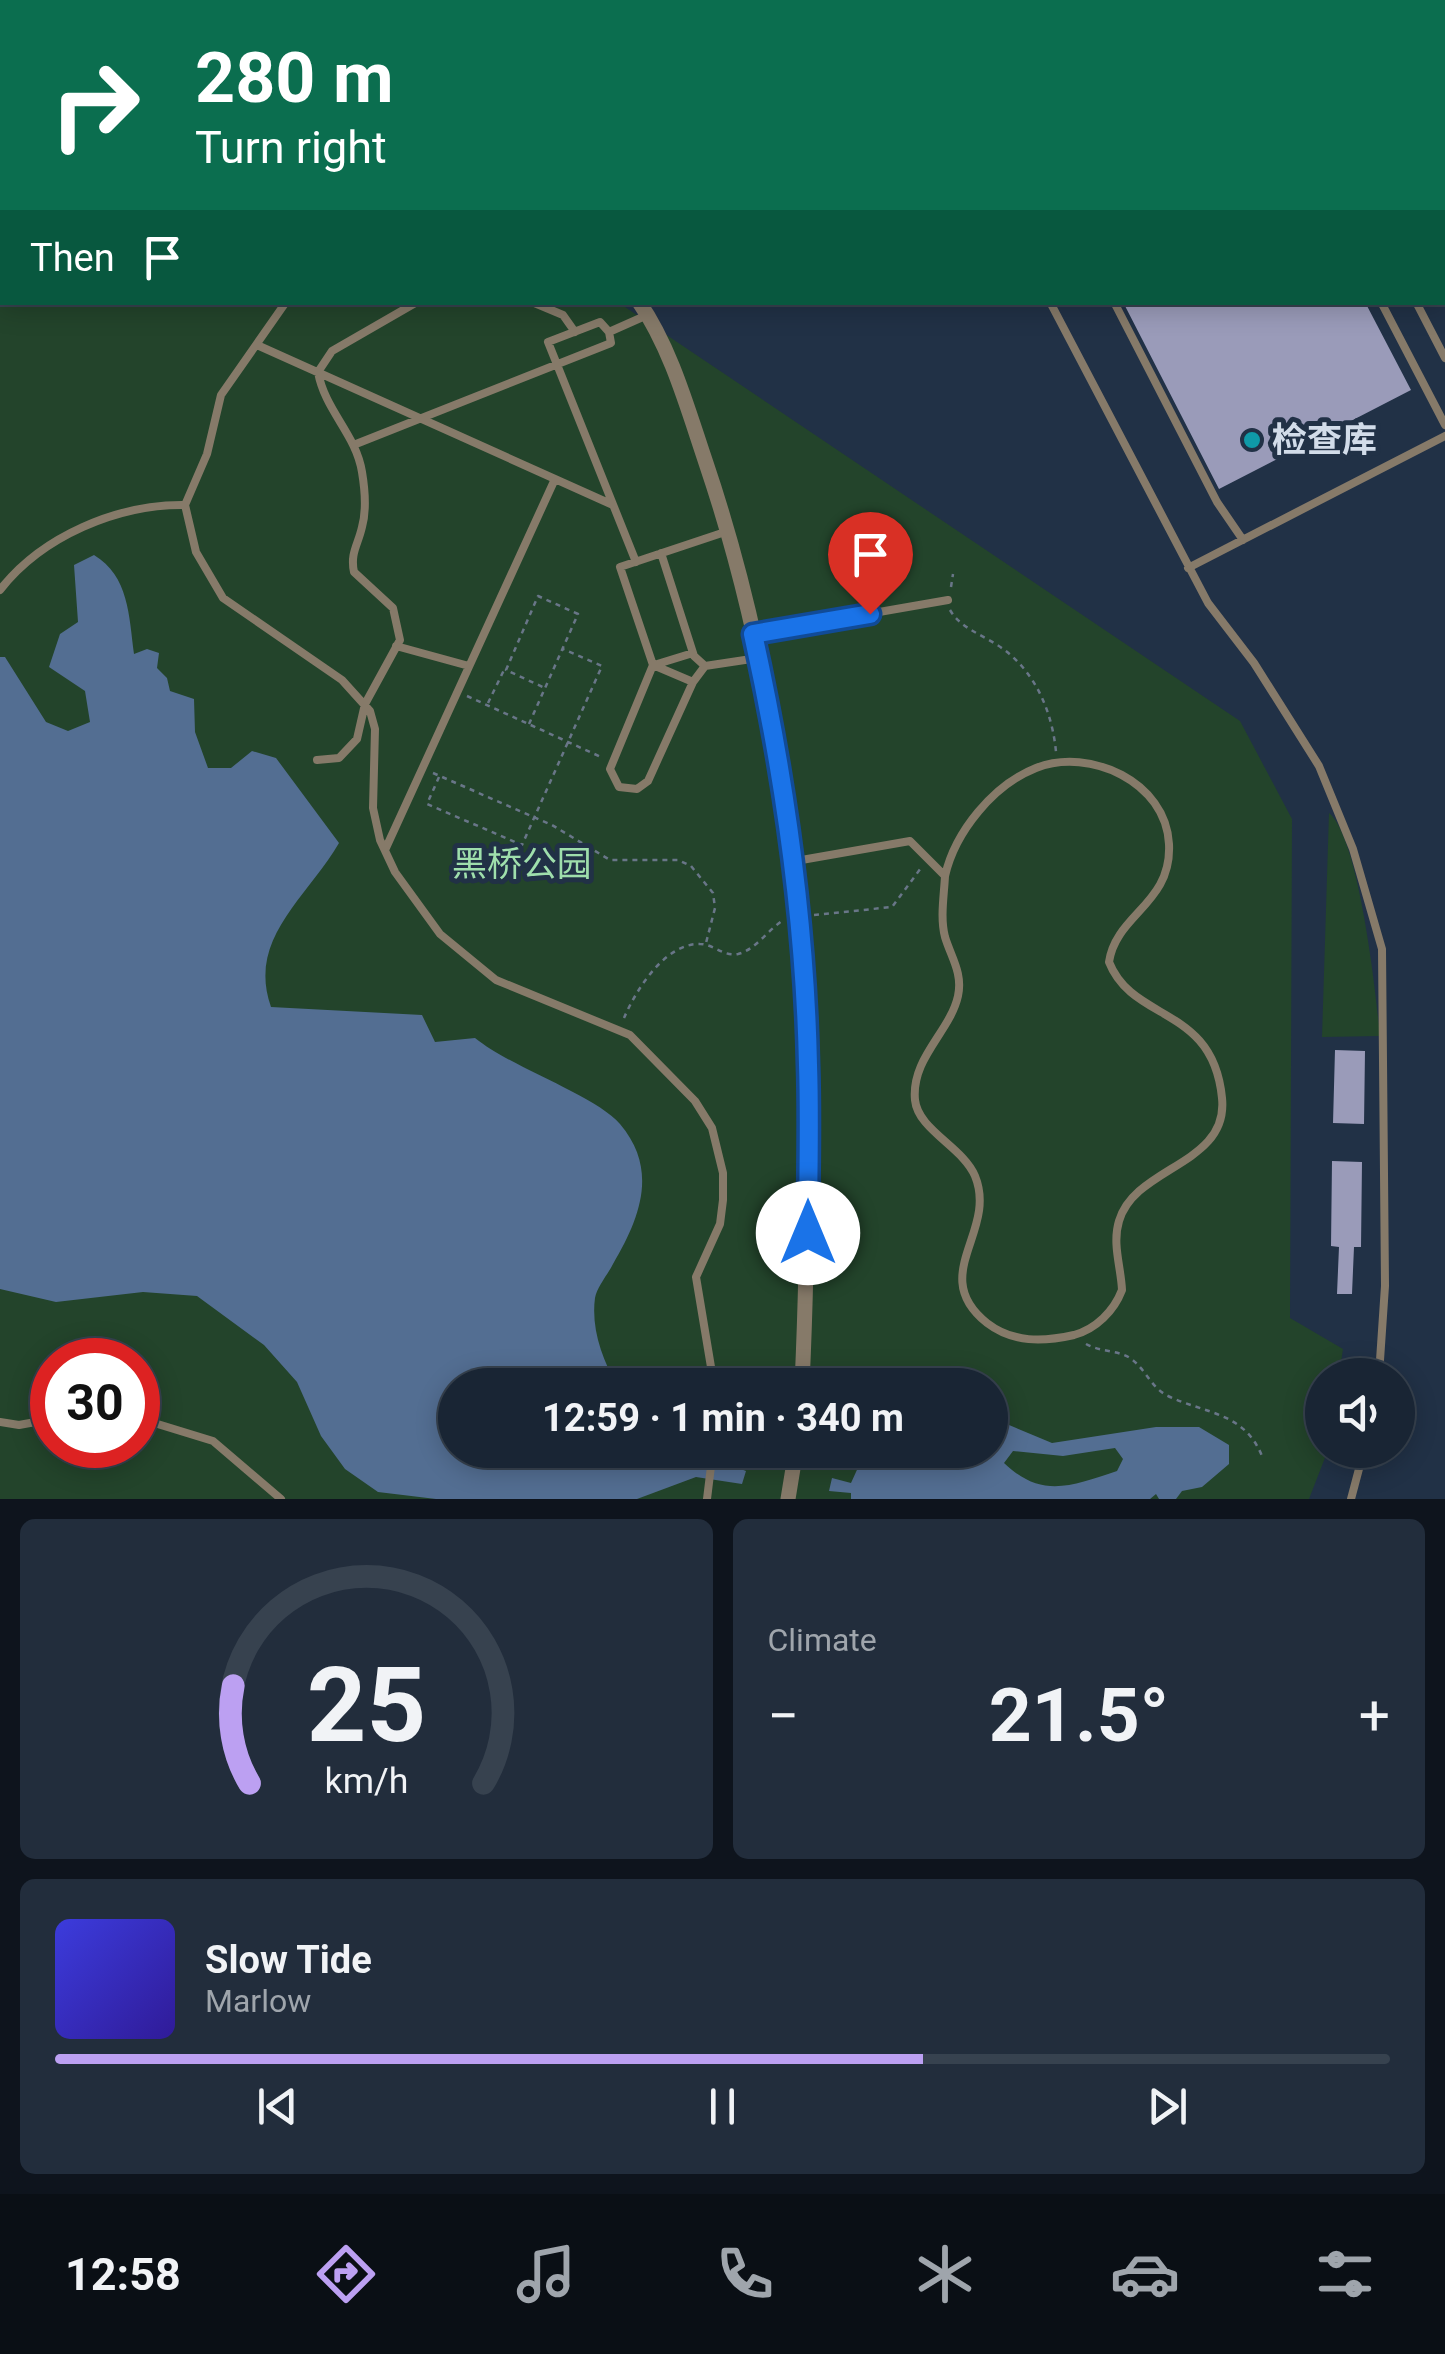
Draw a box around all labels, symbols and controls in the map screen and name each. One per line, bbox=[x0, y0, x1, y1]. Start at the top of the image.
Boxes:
text: 280 m bbox=[195, 37, 394, 119]
icon: right bbox=[30, 40, 160, 170]
text: Turn right bbox=[195, 121, 387, 174]
icon: arrive bbox=[135, 230, 190, 285]
text: Then bbox=[30, 236, 115, 280]
place label: 检查库 bbox=[1272, 420, 1377, 461]
marker: 检查库 bbox=[1241, 429, 1263, 451]
pin bbox=[828, 512, 913, 615]
icon: arrive bbox=[843, 527, 898, 582]
park label: 黑桥公园 bbox=[452, 844, 592, 885]
position arrow bbox=[756, 1181, 860, 1285]
speed limit sign: 30 bbox=[30, 1338, 160, 1468]
map controls bbox=[1305, 1358, 1415, 1468]
button: sound bbox=[1305, 1358, 1415, 1468]
text: 12:59 · 1 min · 340 m bbox=[542, 1396, 904, 1440]
text: Climate bbox=[768, 1621, 877, 1659]
text: 25 bbox=[307, 1645, 426, 1766]
text: 21.5° bbox=[989, 1671, 1169, 1759]
text: − bbox=[768, 1684, 799, 1748]
text: + bbox=[1359, 1684, 1390, 1748]
text: km/h bbox=[324, 1760, 408, 1802]
text: Slow Tide bbox=[205, 1938, 372, 1982]
text: Marlow bbox=[205, 1982, 311, 2020]
icon: previous bbox=[250, 2079, 305, 2134]
icon: pause bbox=[695, 2079, 750, 2134]
icon: next bbox=[1140, 2079, 1195, 2134]
icon: directions bbox=[311, 2239, 381, 2309]
icon: music bbox=[511, 2239, 581, 2309]
icon: phone bbox=[710, 2239, 780, 2309]
icon: climate bbox=[910, 2239, 980, 2309]
icon: car bbox=[1110, 2239, 1180, 2309]
icon: filters bbox=[1310, 2239, 1380, 2309]
text: 12:58 bbox=[65, 2248, 181, 2301]

